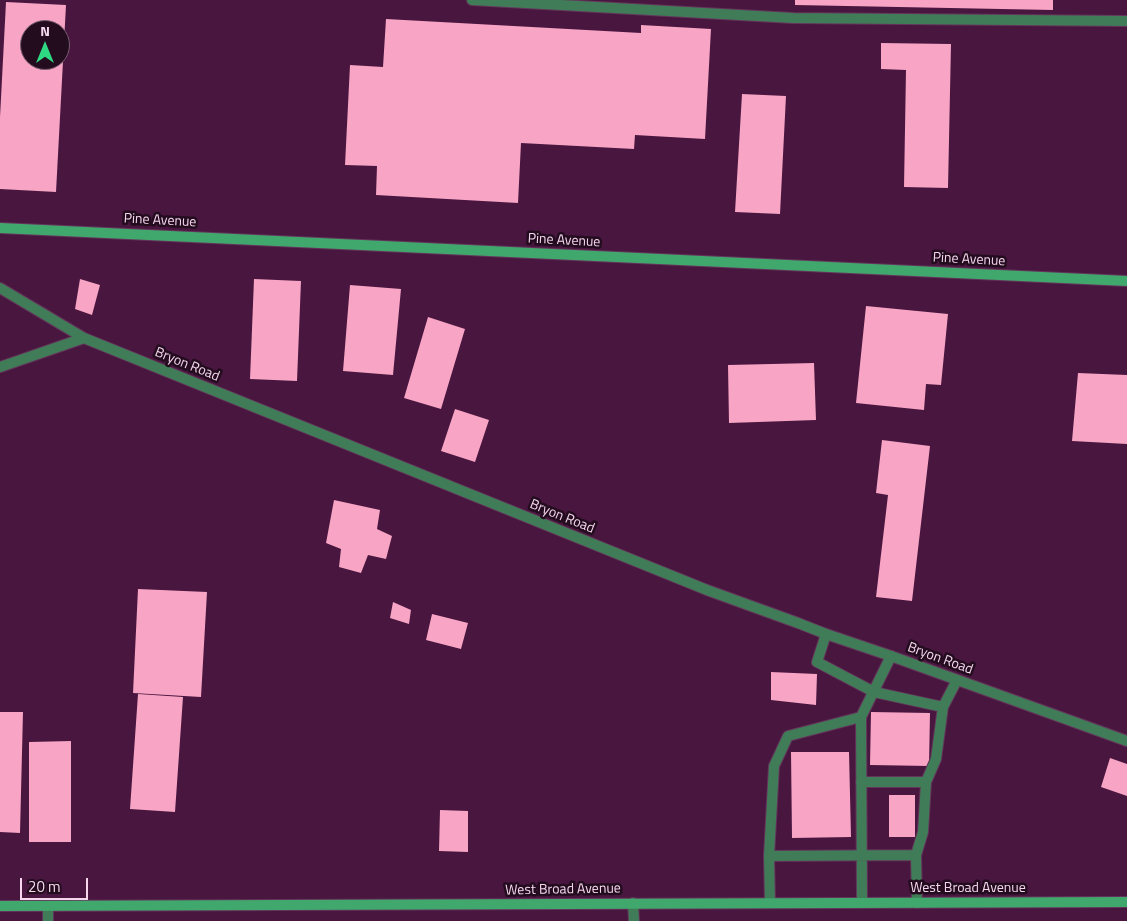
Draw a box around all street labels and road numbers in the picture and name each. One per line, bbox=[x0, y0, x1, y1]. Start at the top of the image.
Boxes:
street label: Pine Avenue bbox=[123, 211, 197, 231]
street label: Pine Avenue bbox=[527, 231, 601, 251]
street label: Pine Avenue bbox=[932, 250, 1006, 270]
street label: Bryon Road bbox=[152, 344, 222, 386]
street label: Bryon Road bbox=[527, 496, 597, 538]
street label: Bryon Road bbox=[905, 639, 975, 679]
street label: West Broad Avenue bbox=[505, 881, 621, 899]
street label: West Broad Avenue bbox=[910, 881, 1026, 897]

